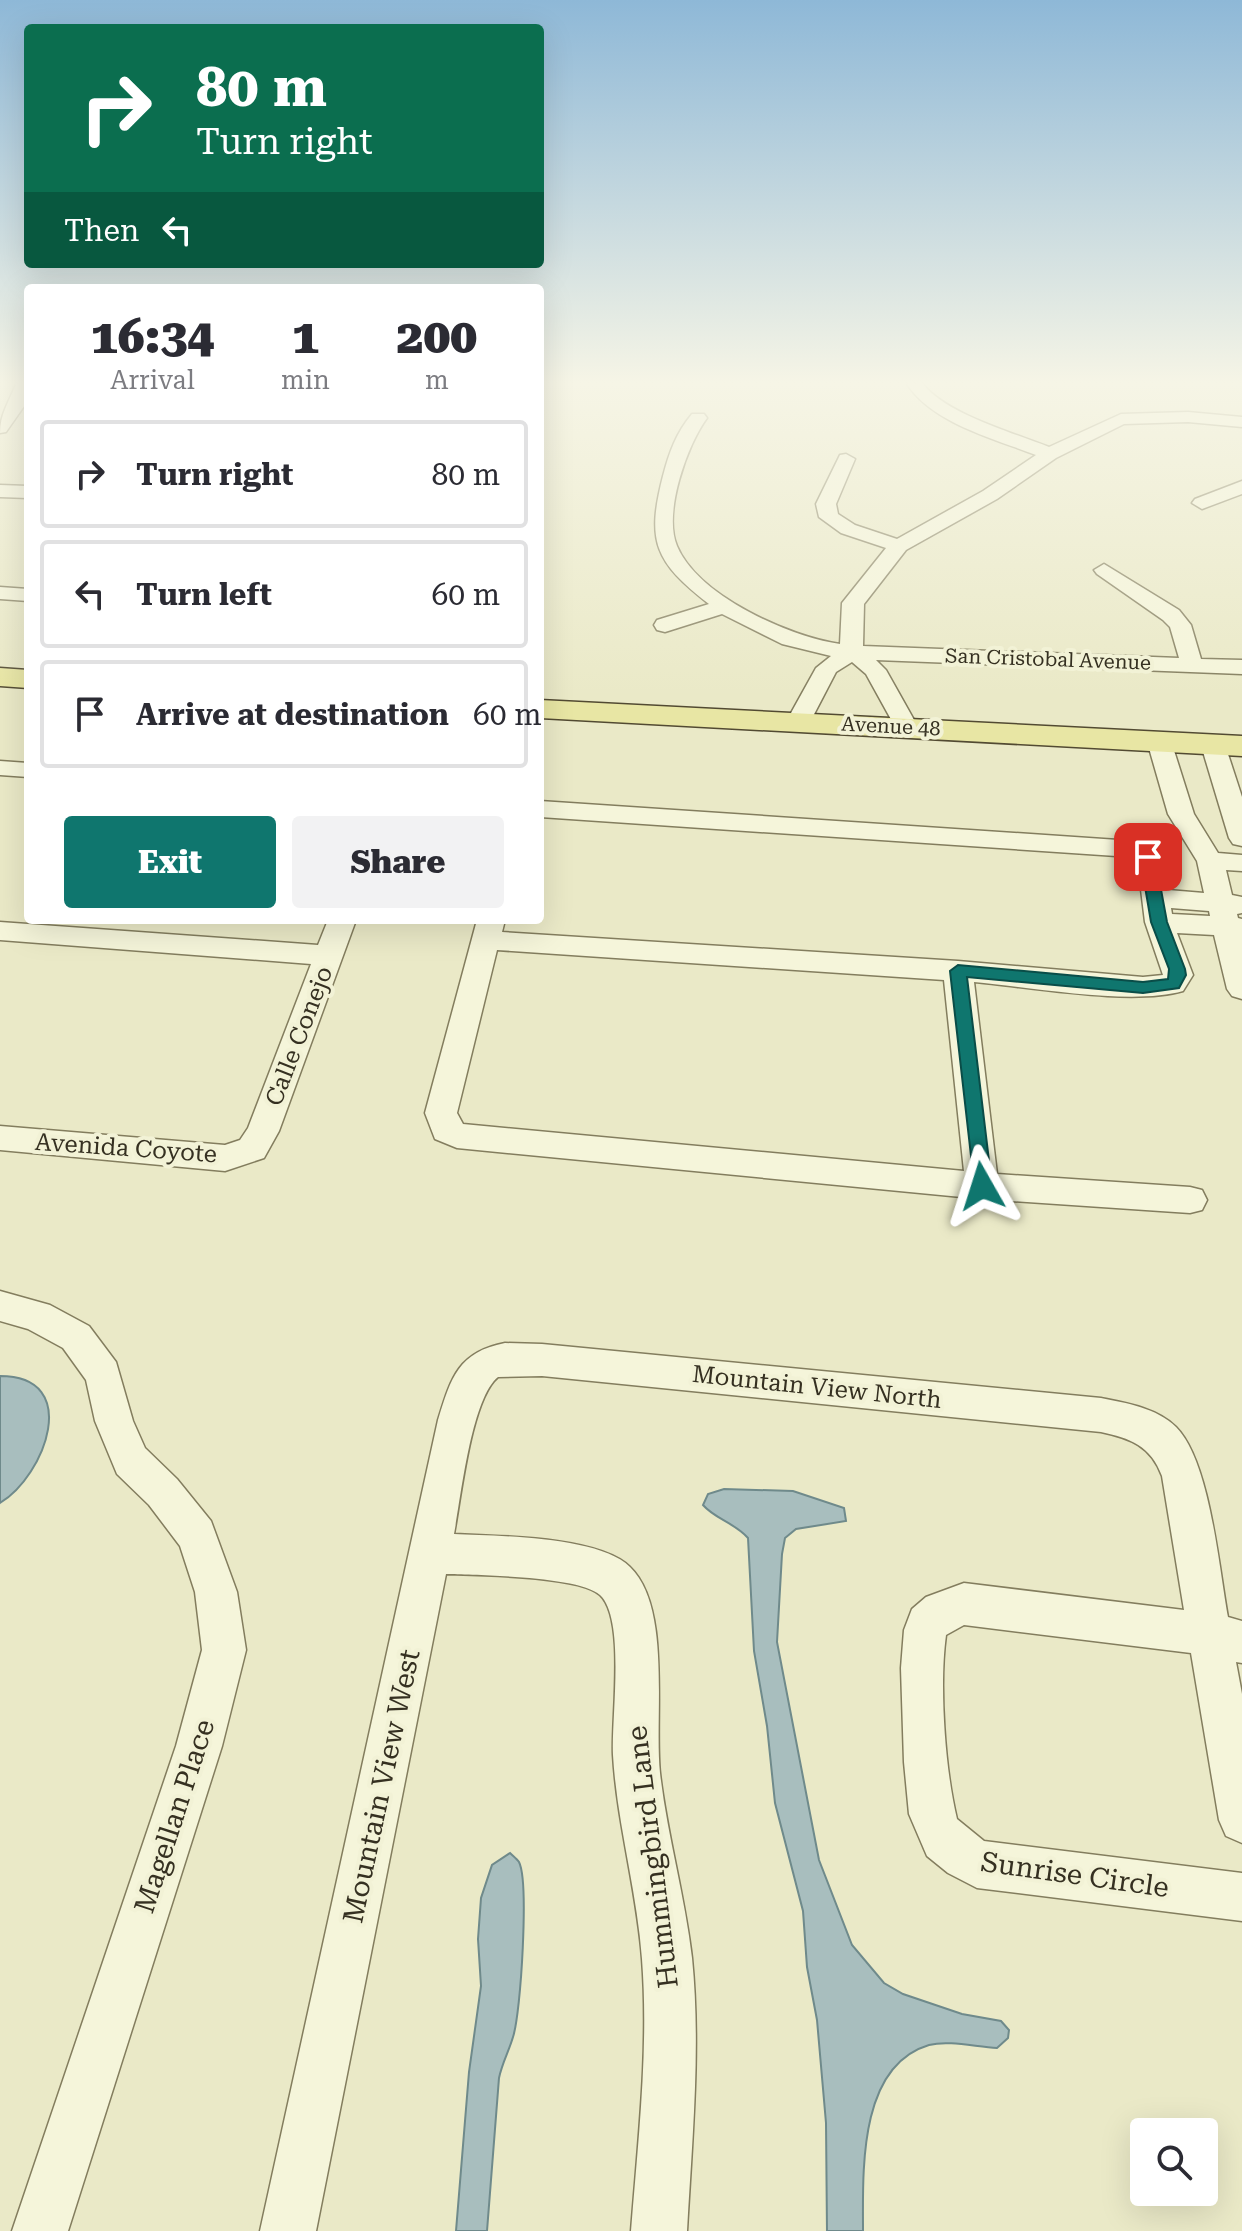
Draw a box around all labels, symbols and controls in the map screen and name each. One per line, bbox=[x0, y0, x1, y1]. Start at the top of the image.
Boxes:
text: 80 m bbox=[196, 54, 327, 120]
icon: right bbox=[64, 56, 168, 160]
text: Turn right bbox=[196, 121, 373, 163]
icon: left bbox=[155, 208, 199, 252]
text: Then bbox=[64, 213, 139, 248]
text: 16:34 bbox=[91, 309, 214, 365]
text: 1 bbox=[292, 309, 319, 365]
text: 200 bbox=[397, 309, 477, 365]
text: Arrival bbox=[110, 365, 195, 395]
text: min bbox=[281, 365, 330, 395]
text: m bbox=[425, 365, 449, 395]
icon: right bbox=[68, 452, 112, 496]
text: Turn right bbox=[136, 457, 293, 492]
text: 80 m bbox=[431, 457, 500, 492]
icon: left bbox=[68, 572, 112, 616]
text: Turn left bbox=[136, 577, 272, 612]
text: 60 m bbox=[431, 577, 500, 612]
street label: San Cristobal Avenue bbox=[945, 643, 1151, 675]
icon: arrive bbox=[68, 692, 112, 736]
text: Arrive at destination bbox=[136, 697, 449, 732]
text: 60 m bbox=[473, 697, 542, 732]
street label: Avenue 48 bbox=[841, 711, 941, 741]
button: Exit bbox=[64, 816, 276, 908]
button: Share bbox=[292, 816, 504, 908]
pin bbox=[1114, 823, 1182, 891]
icon: arrive bbox=[1126, 835, 1170, 879]
street label: Calle Conejo bbox=[260, 962, 338, 1110]
street label: Avenida Coyote bbox=[34, 1128, 218, 1168]
position arrow bbox=[940, 1144, 1024, 1228]
street label: Mountain View North bbox=[691, 1360, 943, 1414]
street label: Mountain View West bbox=[336, 1646, 427, 1926]
street label: Magellan Place bbox=[128, 1715, 221, 1917]
street label: Hummingbird Lane bbox=[620, 1724, 685, 1990]
street label: Sunrise Circle bbox=[979, 1845, 1171, 1904]
map controls bbox=[1130, 2118, 1218, 2206]
button: search bbox=[1130, 2118, 1218, 2206]

